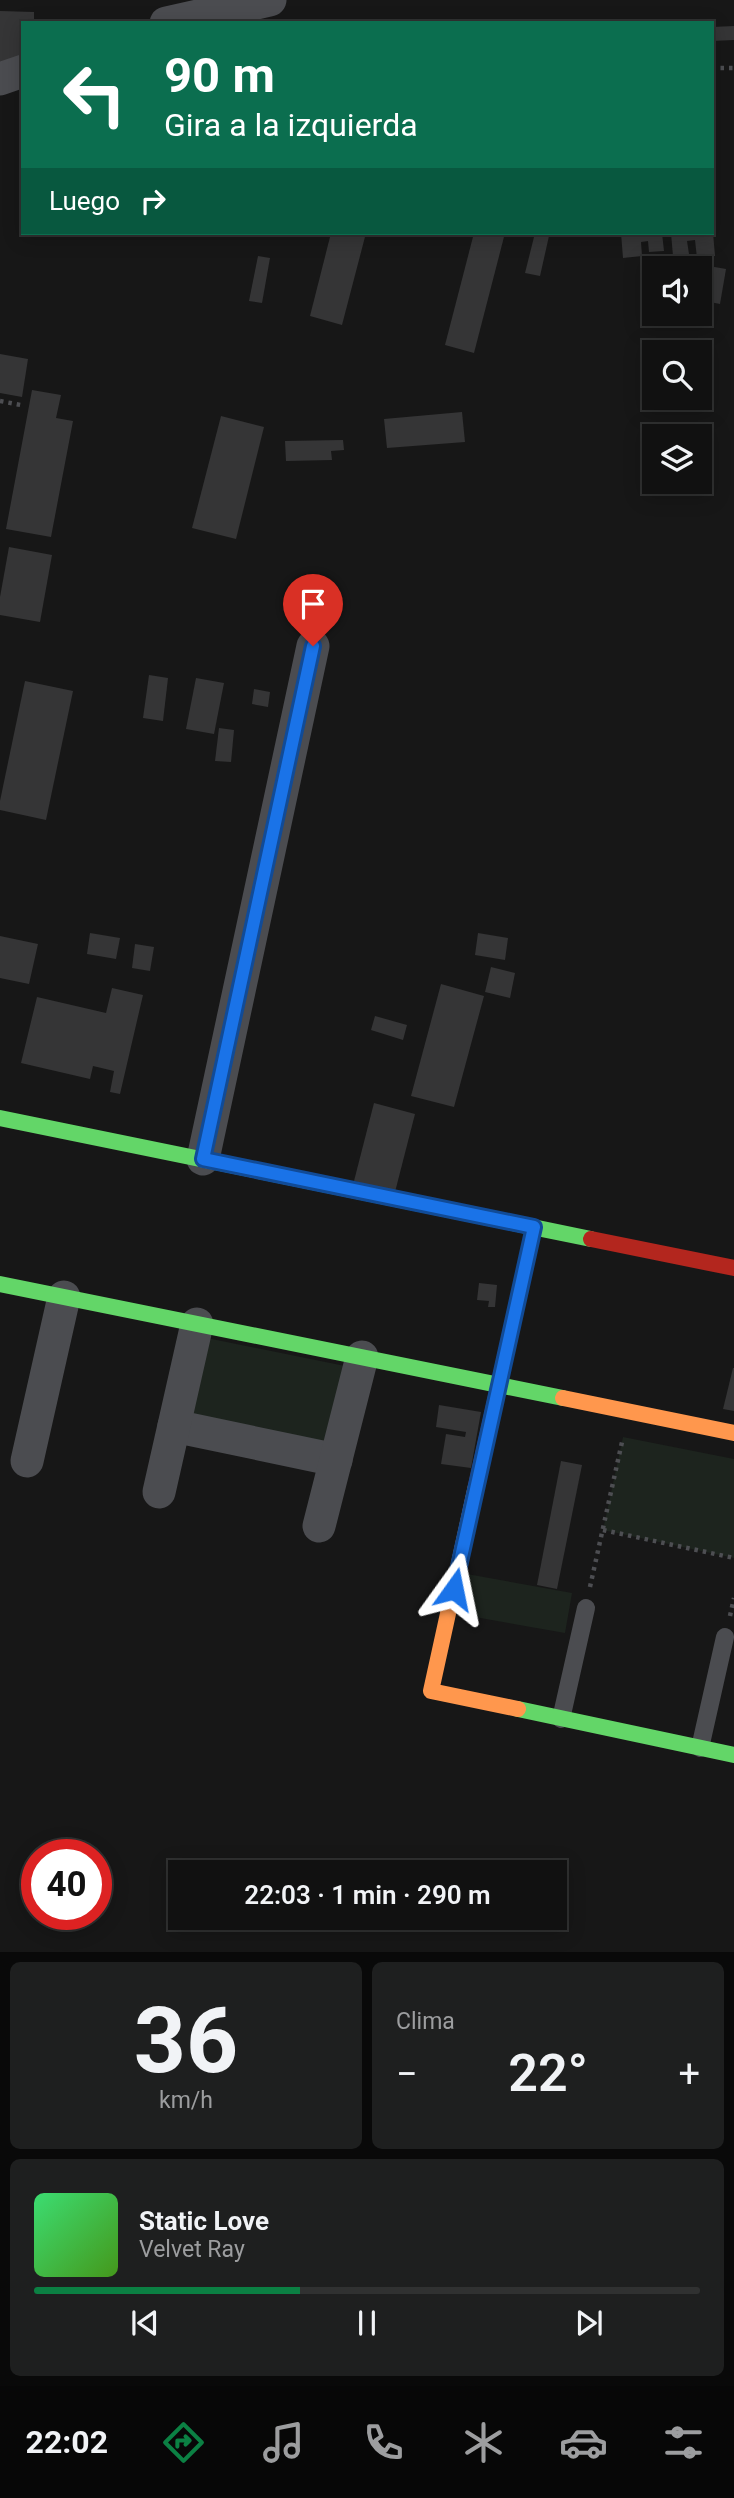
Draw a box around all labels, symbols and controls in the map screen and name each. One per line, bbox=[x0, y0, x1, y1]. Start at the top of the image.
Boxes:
text: 90 m bbox=[164, 47, 275, 104]
icon: left bbox=[49, 49, 140, 140]
text: Gira a la izquierda bbox=[164, 106, 418, 144]
icon: right bbox=[134, 182, 172, 220]
text: Luego bbox=[49, 186, 120, 216]
map controls bbox=[642, 256, 712, 494]
button: sound bbox=[642, 256, 712, 326]
button: search bbox=[642, 340, 712, 410]
button: layers bbox=[642, 424, 712, 494]
pin bbox=[283, 574, 343, 646]
icon: arrive bbox=[294, 585, 332, 623]
position arrow bbox=[417, 1552, 491, 1626]
speed limit sign: 40 bbox=[21, 1839, 112, 1930]
text: 22:03 · 1 min · 290 m bbox=[244, 1880, 491, 1910]
text: 36 bbox=[134, 1988, 238, 2094]
text: Clima bbox=[396, 2008, 455, 2035]
text: 22° bbox=[508, 2043, 588, 2104]
text: − bbox=[396, 2052, 418, 2096]
text: + bbox=[678, 2052, 700, 2096]
text: km/h bbox=[159, 2087, 213, 2114]
text: Static Love bbox=[139, 2206, 269, 2236]
text: Velvet Ray bbox=[139, 2236, 245, 2263]
icon: previous bbox=[126, 2304, 164, 2342]
icon: pause bbox=[348, 2304, 386, 2342]
icon: next bbox=[570, 2304, 608, 2342]
icon: directions bbox=[159, 2418, 208, 2467]
icon: music bbox=[259, 2418, 308, 2467]
icon: phone bbox=[359, 2418, 408, 2467]
icon: climate bbox=[459, 2418, 508, 2467]
icon: car bbox=[559, 2418, 608, 2467]
icon: filters bbox=[659, 2418, 708, 2467]
text: 22:02 bbox=[26, 2423, 108, 2461]

